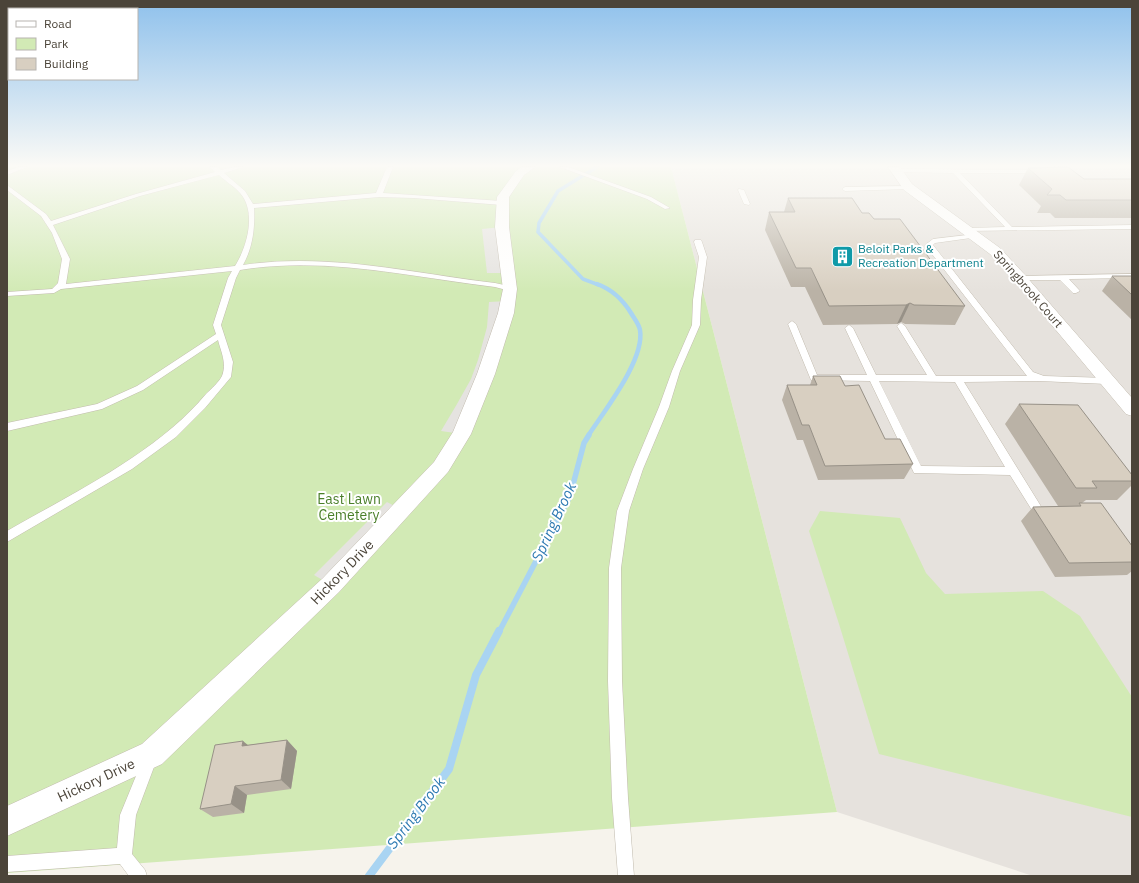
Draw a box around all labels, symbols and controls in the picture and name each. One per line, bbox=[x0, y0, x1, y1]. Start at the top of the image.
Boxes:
legend bbox=[8, 8, 138, 80]
text: Road bbox=[44, 16, 72, 31]
text: Park bbox=[44, 36, 69, 51]
text: Building bbox=[44, 56, 89, 71]
place label: Beloit Parks & Recreation Department bbox=[858, 241, 984, 270]
building icon: Beloit Parks & Recreation Department bbox=[829, 243, 855, 269]
street label: Springbrook Court bbox=[991, 247, 1066, 331]
water label: Spring Brook bbox=[527, 479, 580, 564]
park label: East Lawn Cemetery bbox=[317, 490, 381, 524]
street label: Hickory Drive bbox=[307, 535, 378, 608]
street label: Hickory Drive bbox=[54, 754, 138, 806]
water label: Spring Brook bbox=[382, 773, 449, 853]

